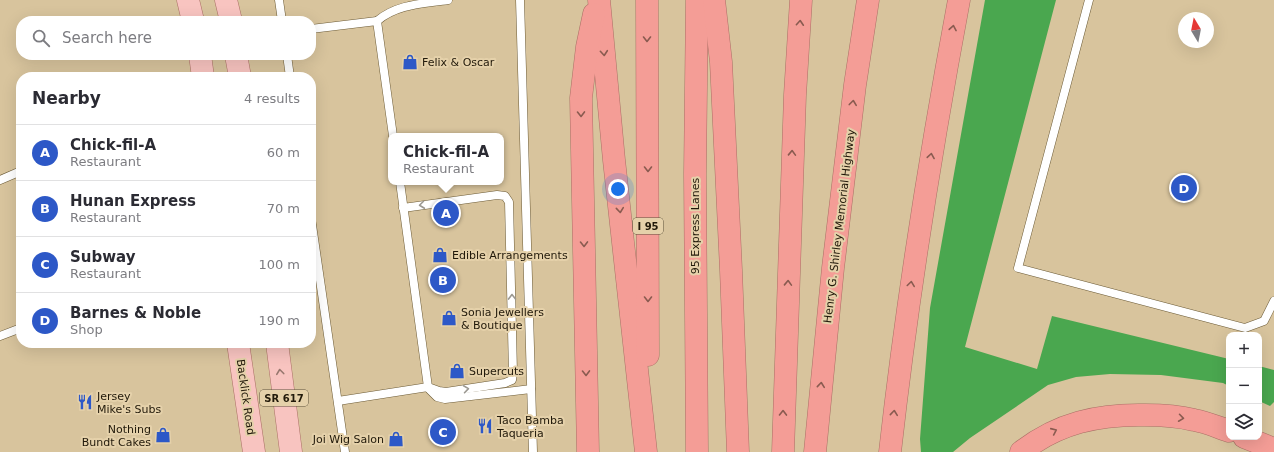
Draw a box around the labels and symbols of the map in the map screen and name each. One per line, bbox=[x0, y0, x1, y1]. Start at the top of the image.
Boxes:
north arrow bbox=[1178, 12, 1214, 48]
one-way arrow bbox=[795, 20, 804, 26]
one-way arrow bbox=[949, 25, 957, 31]
one-way arrow bbox=[643, 36, 651, 42]
one-way arrow bbox=[599, 50, 608, 56]
shop icon: Felix & Oscar bbox=[401, 53, 419, 71]
place label: Felix & Oscar bbox=[422, 56, 495, 69]
one-way arrow bbox=[848, 100, 857, 106]
one-way arrow bbox=[577, 111, 585, 117]
street label: Henry G. Shirley Memorial Highway bbox=[821, 128, 858, 324]
one-way arrow bbox=[788, 150, 797, 156]
one-way arrow bbox=[926, 153, 935, 159]
one-way arrow bbox=[644, 166, 652, 172]
pin: D bbox=[1171, 173, 1197, 203]
street label: 95 Express Lanes bbox=[689, 178, 702, 274]
your location bbox=[608, 179, 628, 199]
pin: A bbox=[433, 198, 459, 228]
one-way arrow bbox=[419, 200, 425, 209]
one-way arrow bbox=[615, 207, 624, 213]
road number: I 95 bbox=[633, 218, 663, 234]
one-way arrow bbox=[579, 241, 588, 247]
shop icon: Edible Arrangements bbox=[431, 246, 449, 264]
place label: Edible Arrangements bbox=[452, 249, 568, 262]
pin: B bbox=[430, 265, 456, 295]
one-way arrow bbox=[783, 280, 792, 286]
one-way arrow bbox=[906, 281, 915, 287]
one-way arrow bbox=[507, 294, 516, 300]
one-way arrow bbox=[644, 296, 652, 302]
place label: Sonia Jewellers & Boutique bbox=[461, 306, 544, 332]
shop icon: Sonia Jewellers & Boutique bbox=[440, 309, 458, 327]
street label: Backlick Road bbox=[234, 358, 257, 436]
shop icon: Supercuts bbox=[448, 362, 466, 380]
place label: Supercuts bbox=[469, 365, 524, 378]
one-way arrow bbox=[276, 369, 285, 375]
one-way arrow bbox=[582, 370, 590, 376]
one-way arrow bbox=[817, 382, 826, 388]
one-way arrow bbox=[463, 385, 469, 394]
place label: Jersey Mike's Subs bbox=[96, 390, 161, 416]
road number: SR 617 bbox=[260, 390, 308, 406]
restaurant icon: Jersey Mike's Subs bbox=[76, 393, 94, 411]
one-way arrow bbox=[779, 410, 788, 416]
one-way arrow bbox=[890, 410, 899, 416]
one-way arrow bbox=[1178, 413, 1184, 422]
place label: Taco Bamba Taqueria bbox=[496, 414, 564, 440]
pin: C bbox=[430, 417, 456, 447]
restaurant icon: Taco Bamba Taqueria bbox=[476, 417, 494, 435]
place label: Nothing Bundt Cakes bbox=[82, 423, 151, 449]
shop icon: Nothing Bundt Cakes bbox=[154, 426, 172, 444]
one-way arrow bbox=[1050, 428, 1057, 436]
shop icon: Joi Wig Salon bbox=[387, 430, 405, 448]
place label: Joi Wig Salon bbox=[312, 433, 384, 446]

